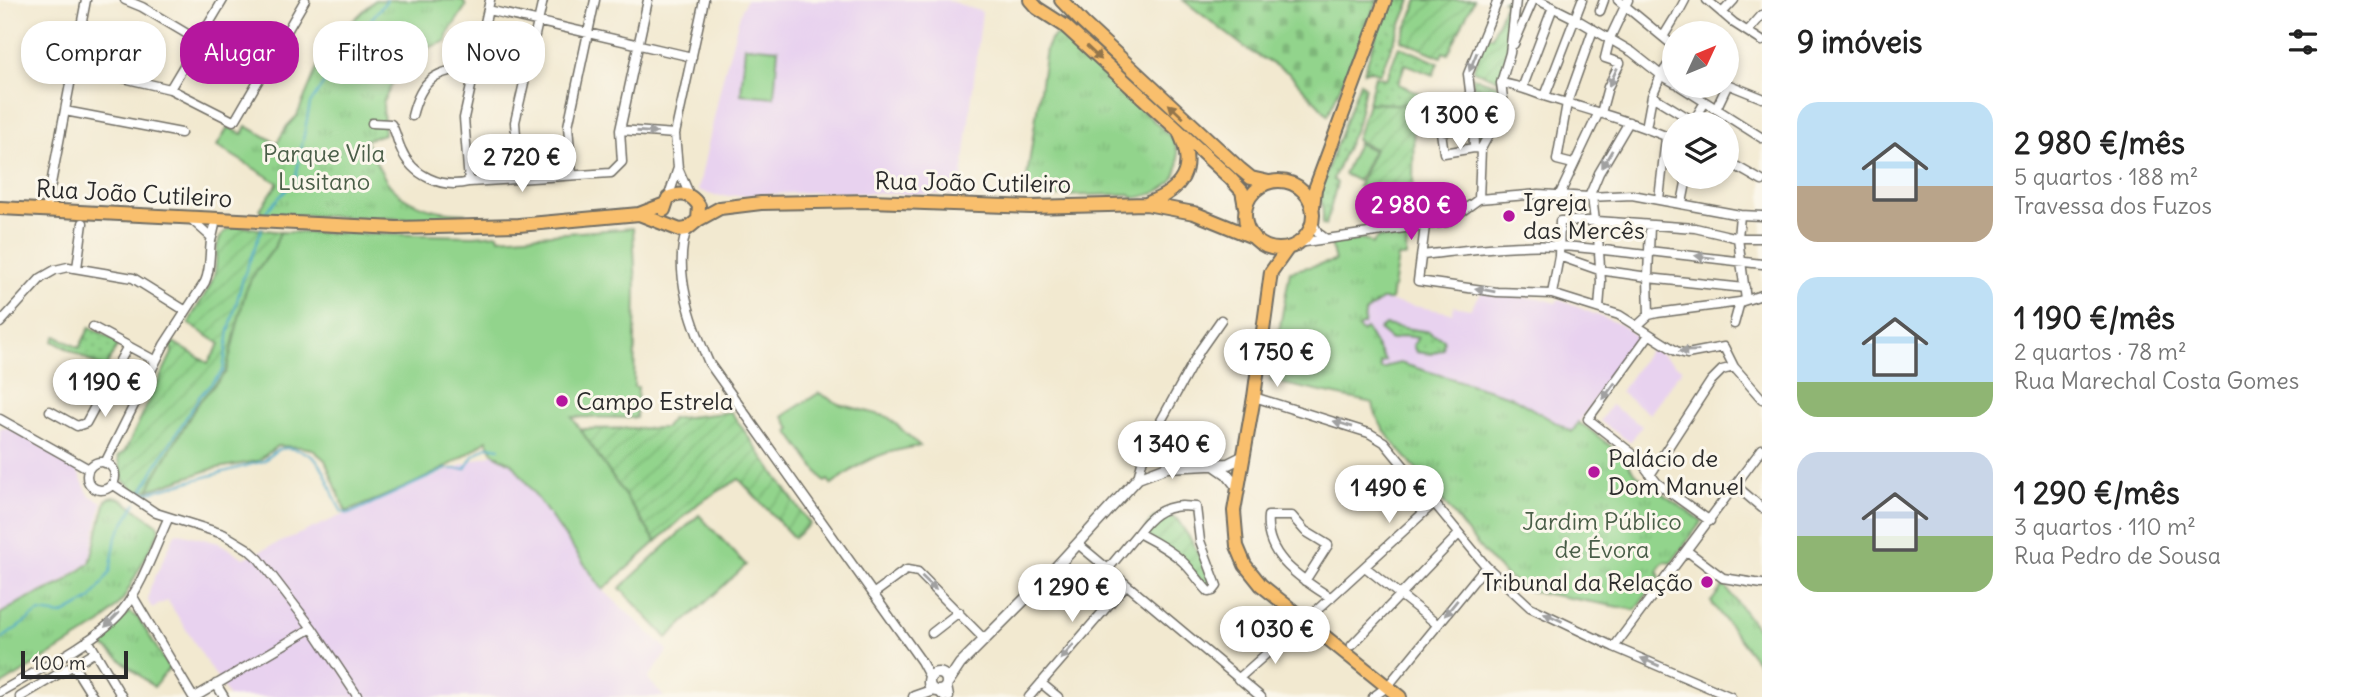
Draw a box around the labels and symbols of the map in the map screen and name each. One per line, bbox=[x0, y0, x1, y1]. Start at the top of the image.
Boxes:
north arrow bbox=[1662, 21, 1740, 98]
one-way arrow bbox=[1085, 45, 1103, 61]
one-way arrow bbox=[1467, 52, 1479, 72]
one-way arrow bbox=[1607, 67, 1619, 87]
pin: 1 300 € bbox=[1395, 92, 1525, 152]
one-way arrow bbox=[1168, 102, 1185, 119]
one-way arrow bbox=[637, 127, 659, 138]
pin: 2 720 € bbox=[457, 134, 587, 194]
park label: Parque Vila Lusitano bbox=[263, 138, 385, 196]
one-way arrow bbox=[1601, 149, 1613, 168]
street label: Rua João Cutileiro bbox=[874, 165, 1072, 199]
street label: Rua João Cutileiro bbox=[35, 173, 233, 213]
pin: 2 980 € bbox=[1346, 182, 1476, 242]
place label: Igreja das Mercês bbox=[1523, 187, 1645, 245]
marker: Igreja das Mercês bbox=[1501, 208, 1517, 224]
one-way arrow bbox=[1694, 251, 1716, 262]
one-way arrow bbox=[1474, 284, 1496, 295]
pin: 1 750 € bbox=[1212, 330, 1342, 389]
one-way arrow bbox=[1678, 345, 1700, 357]
pin: 1 190 € bbox=[40, 360, 170, 419]
one-way arrow bbox=[1602, 382, 1616, 400]
place label: Campo Estrela bbox=[576, 386, 733, 416]
marker: Campo Estrela bbox=[554, 393, 570, 409]
one-way arrow bbox=[1332, 419, 1353, 429]
pin: 1 340 € bbox=[1107, 421, 1237, 481]
place label: Palácio de Dom Manuel bbox=[1608, 443, 1744, 501]
marker: Palácio de Dom Manuel bbox=[1586, 464, 1602, 480]
pin: 1 490 € bbox=[1324, 466, 1454, 525]
park label: Jardim Público de Évora bbox=[1522, 506, 1682, 564]
pin: 1 290 € bbox=[1007, 564, 1137, 624]
place label: Tribunal da Relação bbox=[1482, 567, 1693, 597]
marker: Tribunal da Relação bbox=[1699, 574, 1715, 590]
one-way arrow bbox=[920, 575, 937, 591]
one-way arrow bbox=[1444, 599, 1459, 617]
pin: 1 030 € bbox=[1210, 606, 1340, 666]
one-way arrow bbox=[104, 612, 121, 628]
one-way arrow bbox=[1543, 612, 1563, 623]
one-way arrow bbox=[1059, 643, 1075, 661]
scale bar bbox=[21, 648, 128, 680]
one-way arrow bbox=[1640, 656, 1660, 668]

